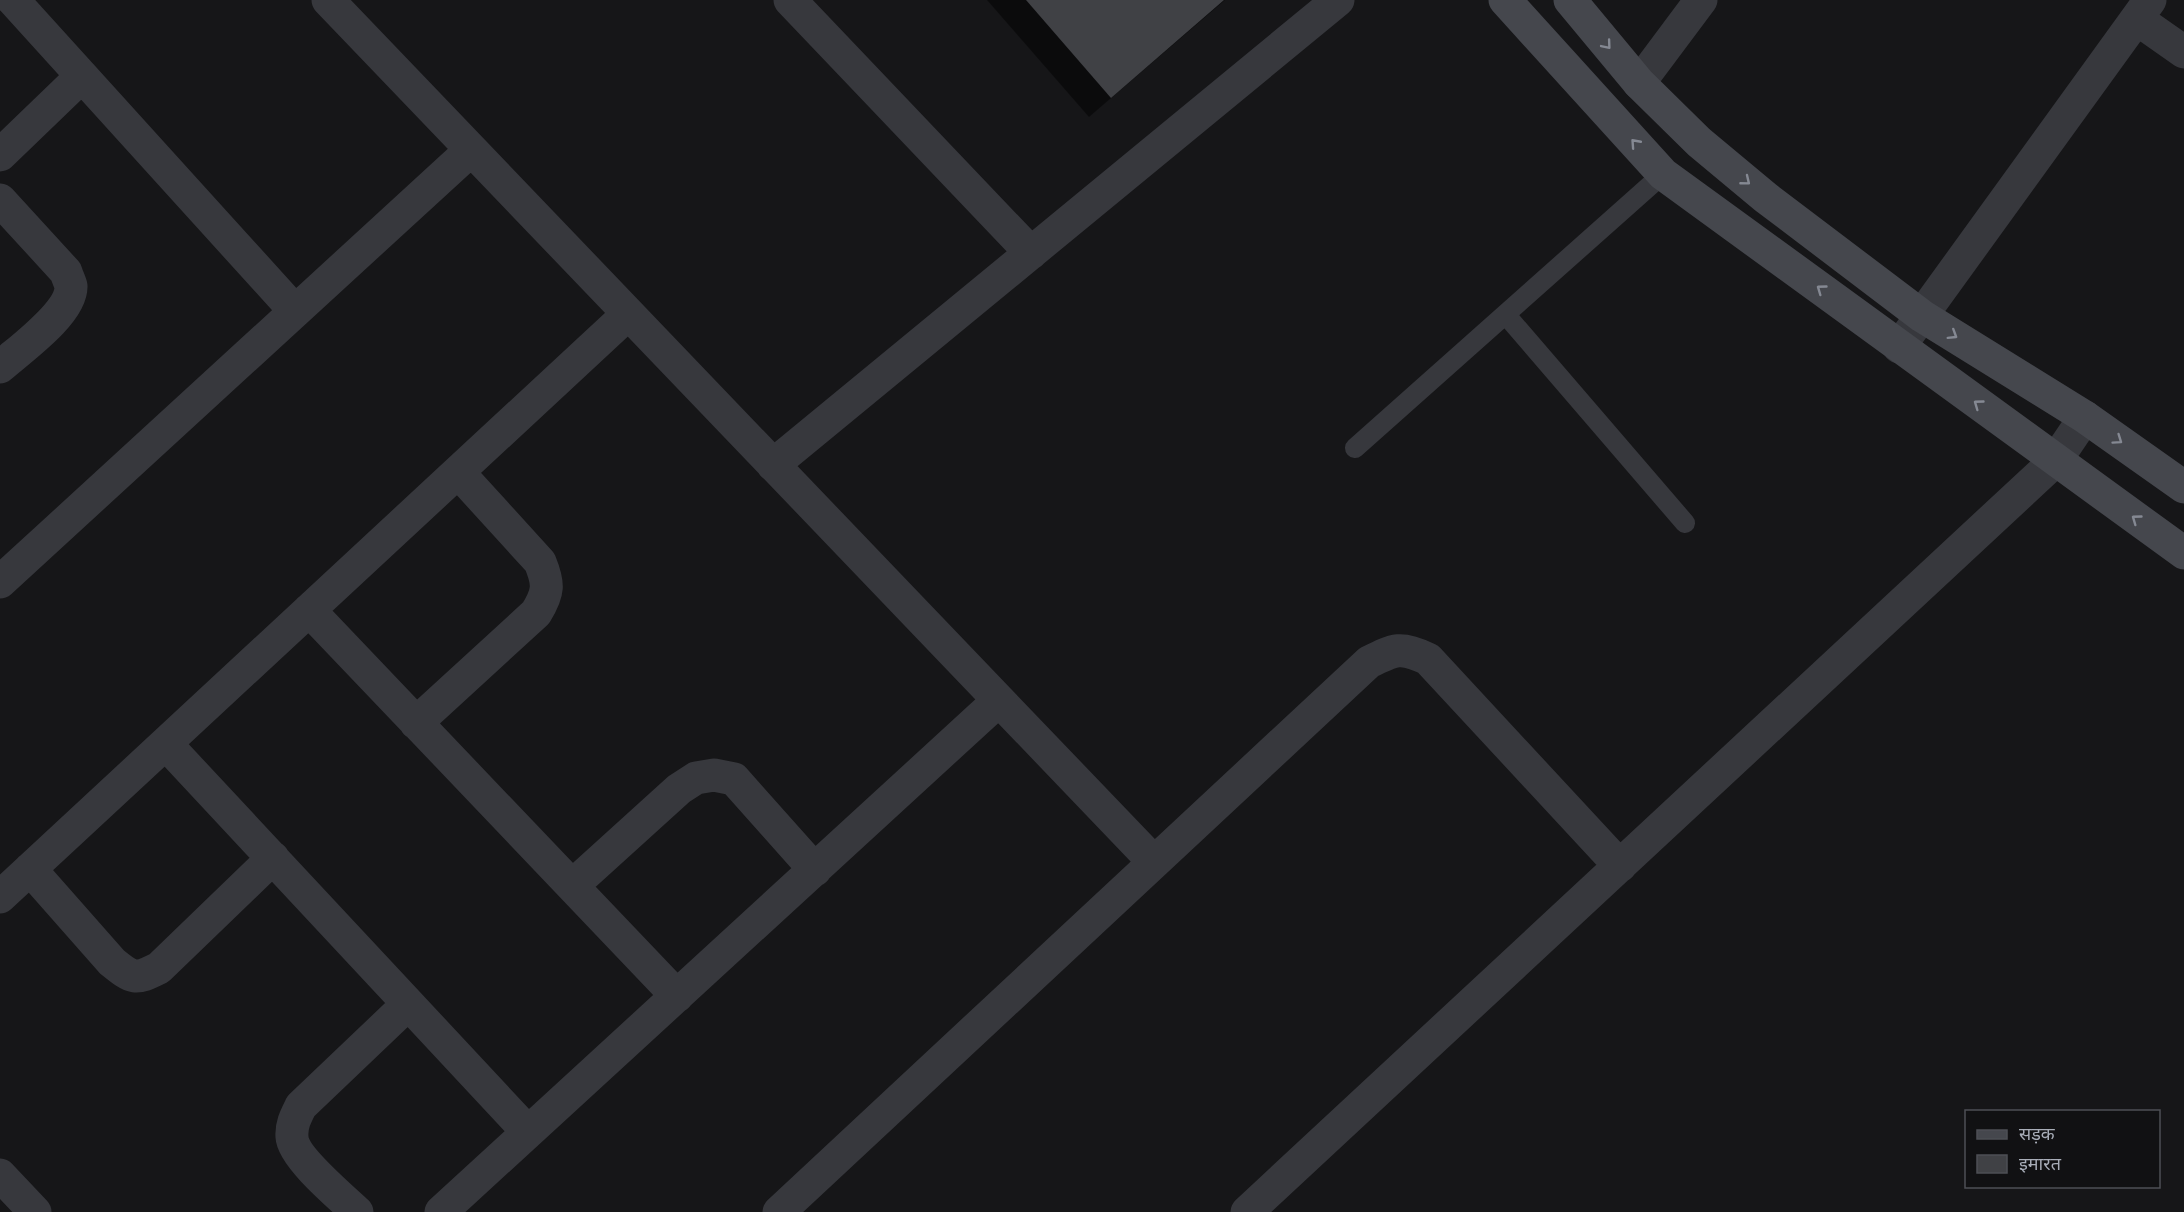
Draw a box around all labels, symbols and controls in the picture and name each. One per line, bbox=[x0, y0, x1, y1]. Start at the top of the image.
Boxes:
one-way arrow bbox=[1600, 38, 1611, 49]
one-way arrow bbox=[1631, 140, 1642, 150]
one-way arrow bbox=[1740, 174, 1751, 185]
one-way arrow bbox=[1816, 286, 1827, 297]
one-way arrow bbox=[1947, 328, 1957, 340]
one-way arrow bbox=[1974, 401, 1985, 412]
one-way arrow bbox=[2111, 433, 2122, 444]
one-way arrow bbox=[2132, 515, 2143, 526]
legend bbox=[1965, 1110, 2160, 1188]
text: सड़क bbox=[2019, 1122, 2056, 1145]
text: इमारत bbox=[2019, 1152, 2062, 1175]

